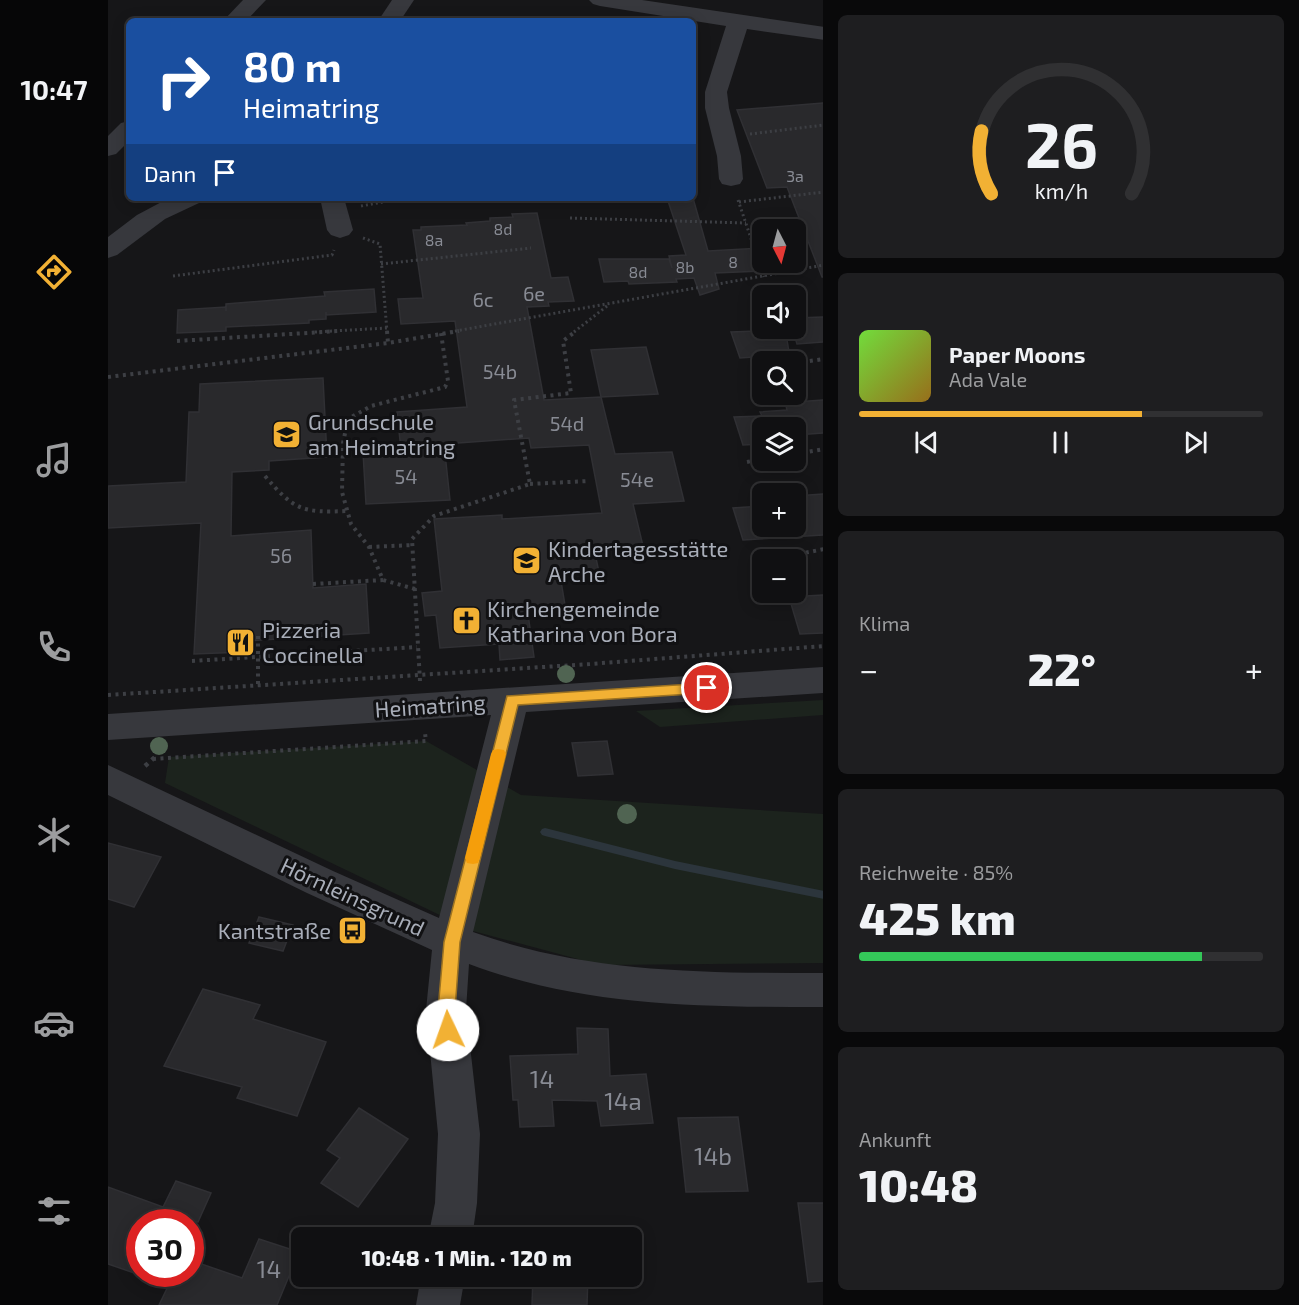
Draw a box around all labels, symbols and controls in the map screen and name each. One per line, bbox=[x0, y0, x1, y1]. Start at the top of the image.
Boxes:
text: 80 m bbox=[243, 40, 342, 90]
icon: right bbox=[144, 42, 222, 120]
text: 10:47 bbox=[20, 73, 88, 105]
text: Heimatring bbox=[243, 91, 379, 123]
text: 26 bbox=[1024, 106, 1098, 181]
icon: arrive bbox=[208, 156, 241, 189]
text: Dann bbox=[144, 160, 196, 186]
house number: 3a bbox=[786, 166, 804, 185]
text: km/h bbox=[1034, 178, 1088, 203]
house number: 8d bbox=[494, 219, 512, 238]
north arrow bbox=[752, 219, 806, 273]
map controls bbox=[752, 219, 806, 603]
house number: 8a bbox=[425, 230, 443, 249]
icon: directions bbox=[33, 251, 75, 293]
house number: 8 bbox=[728, 252, 738, 271]
house number: 8b bbox=[676, 257, 694, 276]
house number: 8d bbox=[629, 262, 647, 281]
house number: 6e bbox=[523, 281, 545, 305]
button: sound bbox=[752, 285, 806, 339]
house number: 6c bbox=[472, 287, 494, 311]
text: Paper Moons bbox=[949, 341, 1085, 367]
button: search bbox=[752, 351, 806, 405]
house number: 54b bbox=[483, 359, 517, 383]
text: Ada Vale bbox=[949, 367, 1027, 391]
place label: Grundschule am Heimatring bbox=[308, 408, 455, 459]
house number: 54d bbox=[550, 411, 584, 435]
button: layers bbox=[752, 417, 806, 471]
school or university icon: Grundschule am Heimatring bbox=[271, 418, 303, 450]
icon: previous bbox=[910, 426, 943, 459]
icon: pause bbox=[1044, 426, 1077, 459]
icon: next bbox=[1179, 426, 1212, 459]
icon: music bbox=[33, 439, 75, 481]
house number: 54 bbox=[394, 464, 418, 488]
house number: 54e bbox=[620, 467, 654, 491]
button: + bbox=[752, 483, 806, 537]
place label: Kindertagesstätte Arche bbox=[548, 535, 728, 586]
house number: 56 bbox=[270, 543, 292, 567]
school or university icon: Kindertagesstätte Arche bbox=[511, 545, 543, 577]
button: − bbox=[752, 549, 806, 603]
place label: Kirchengemeinde Katharina von Bora bbox=[487, 595, 678, 646]
church icon: Kirchengemeinde Katharina von Bora bbox=[450, 605, 482, 637]
text: Klima bbox=[859, 611, 910, 635]
place label: Pizzeria Coccinella bbox=[262, 616, 364, 667]
icon: phone bbox=[33, 626, 75, 668]
restaurant icon: Pizzeria Coccinella bbox=[225, 626, 257, 658]
text: 22° bbox=[1027, 641, 1096, 695]
text: − bbox=[859, 649, 878, 689]
text: + bbox=[1245, 649, 1263, 689]
pin bbox=[681, 662, 732, 713]
icon: arrive bbox=[690, 671, 723, 704]
street label: Heimatring bbox=[374, 688, 486, 722]
icon: climate bbox=[33, 814, 75, 856]
street label: Hörnleinsgrund bbox=[277, 851, 429, 941]
text: Reichweite · 85% bbox=[859, 860, 1013, 884]
text: 425 km bbox=[859, 890, 1016, 944]
bus stop icon: Kantstraße bbox=[336, 914, 368, 946]
place label: Kantstraße bbox=[218, 917, 331, 943]
position arrow bbox=[416, 998, 480, 1062]
icon: car bbox=[33, 1002, 75, 1044]
house number: 14 bbox=[530, 1064, 554, 1093]
house number: 14a bbox=[604, 1086, 642, 1115]
text: Ankunft bbox=[859, 1127, 931, 1151]
house number: 14b bbox=[694, 1141, 732, 1170]
text: 10:48 bbox=[859, 1157, 978, 1211]
icon: filters bbox=[33, 1190, 75, 1232]
speed limit sign: 30 bbox=[126, 1209, 204, 1287]
text: 10:48 · 1 Min. · 120 m bbox=[361, 1244, 572, 1270]
house number: 14 bbox=[257, 1254, 281, 1283]

